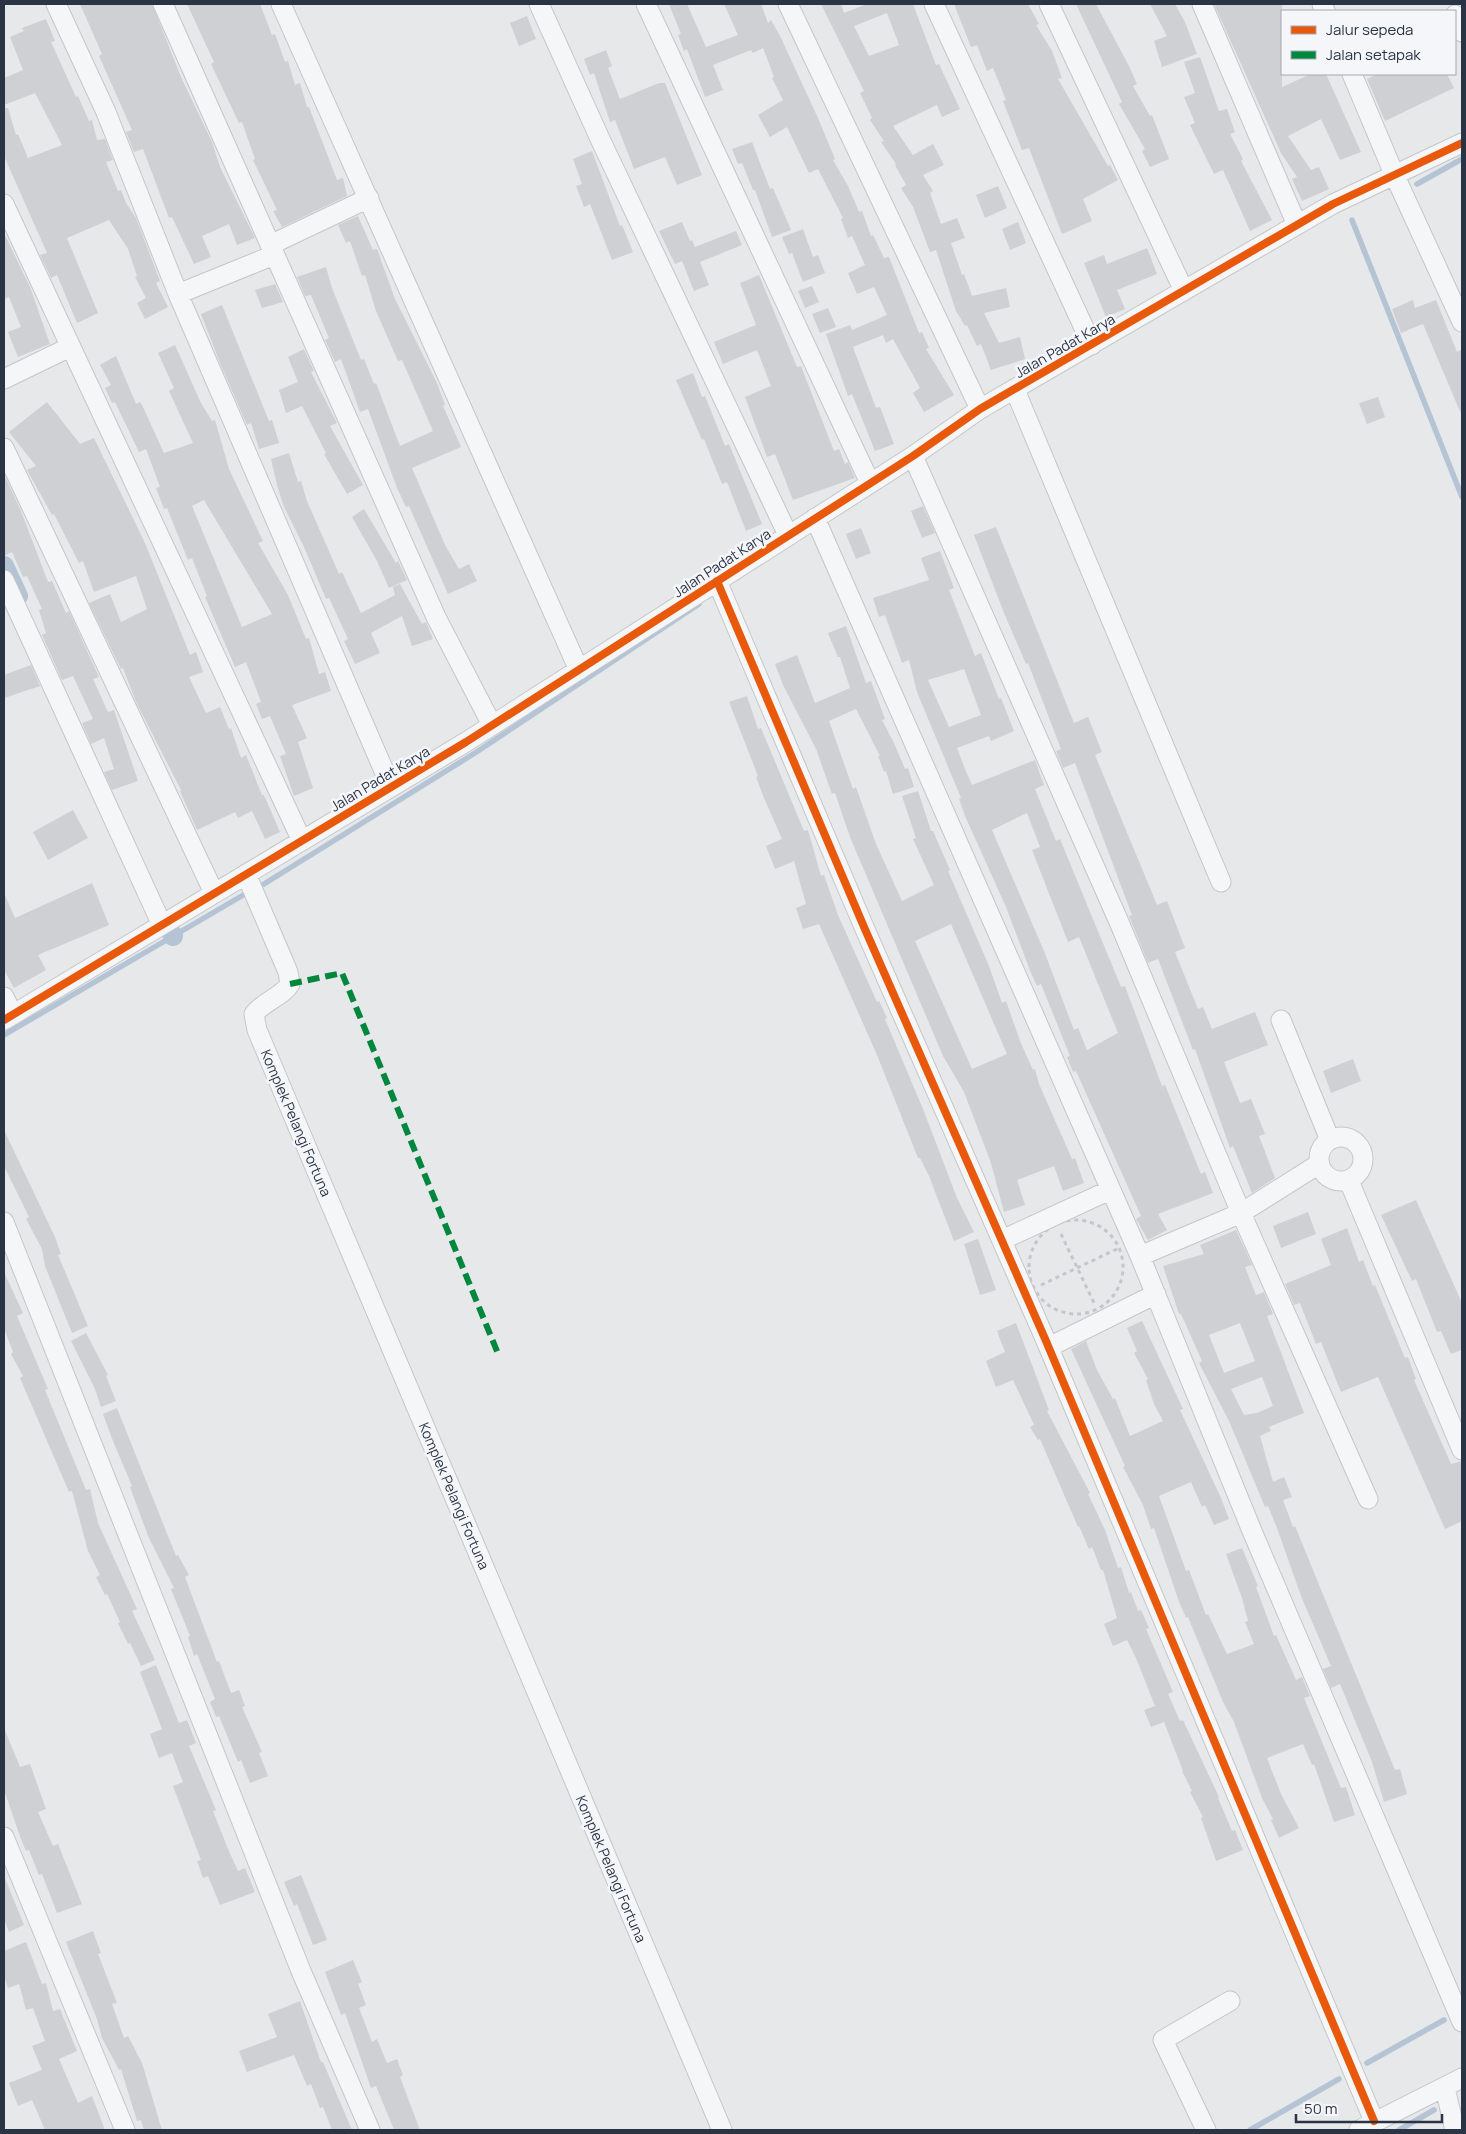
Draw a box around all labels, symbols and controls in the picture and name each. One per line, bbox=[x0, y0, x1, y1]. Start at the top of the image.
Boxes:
legend bbox=[1281, 10, 1456, 75]
text: Jalur sepeda bbox=[1326, 19, 1413, 40]
text: Jalan setapak bbox=[1326, 44, 1421, 65]
street label: Jalan Padat Karya bbox=[1011, 309, 1118, 382]
street label: Jalan Padat Karya bbox=[669, 524, 774, 601]
street label: Jalan Padat Karya bbox=[327, 741, 433, 816]
street label: Komplek Pelangi Fortuna bbox=[257, 1046, 336, 1199]
street label: Komplek Pelangi Fortuna bbox=[415, 1419, 494, 1572]
street label: Komplek Pelangi Fortuna bbox=[572, 1792, 651, 1945]
scale bar bbox=[1296, 2092, 1442, 2124]
text: 50 m bbox=[1304, 2098, 1338, 2119]

